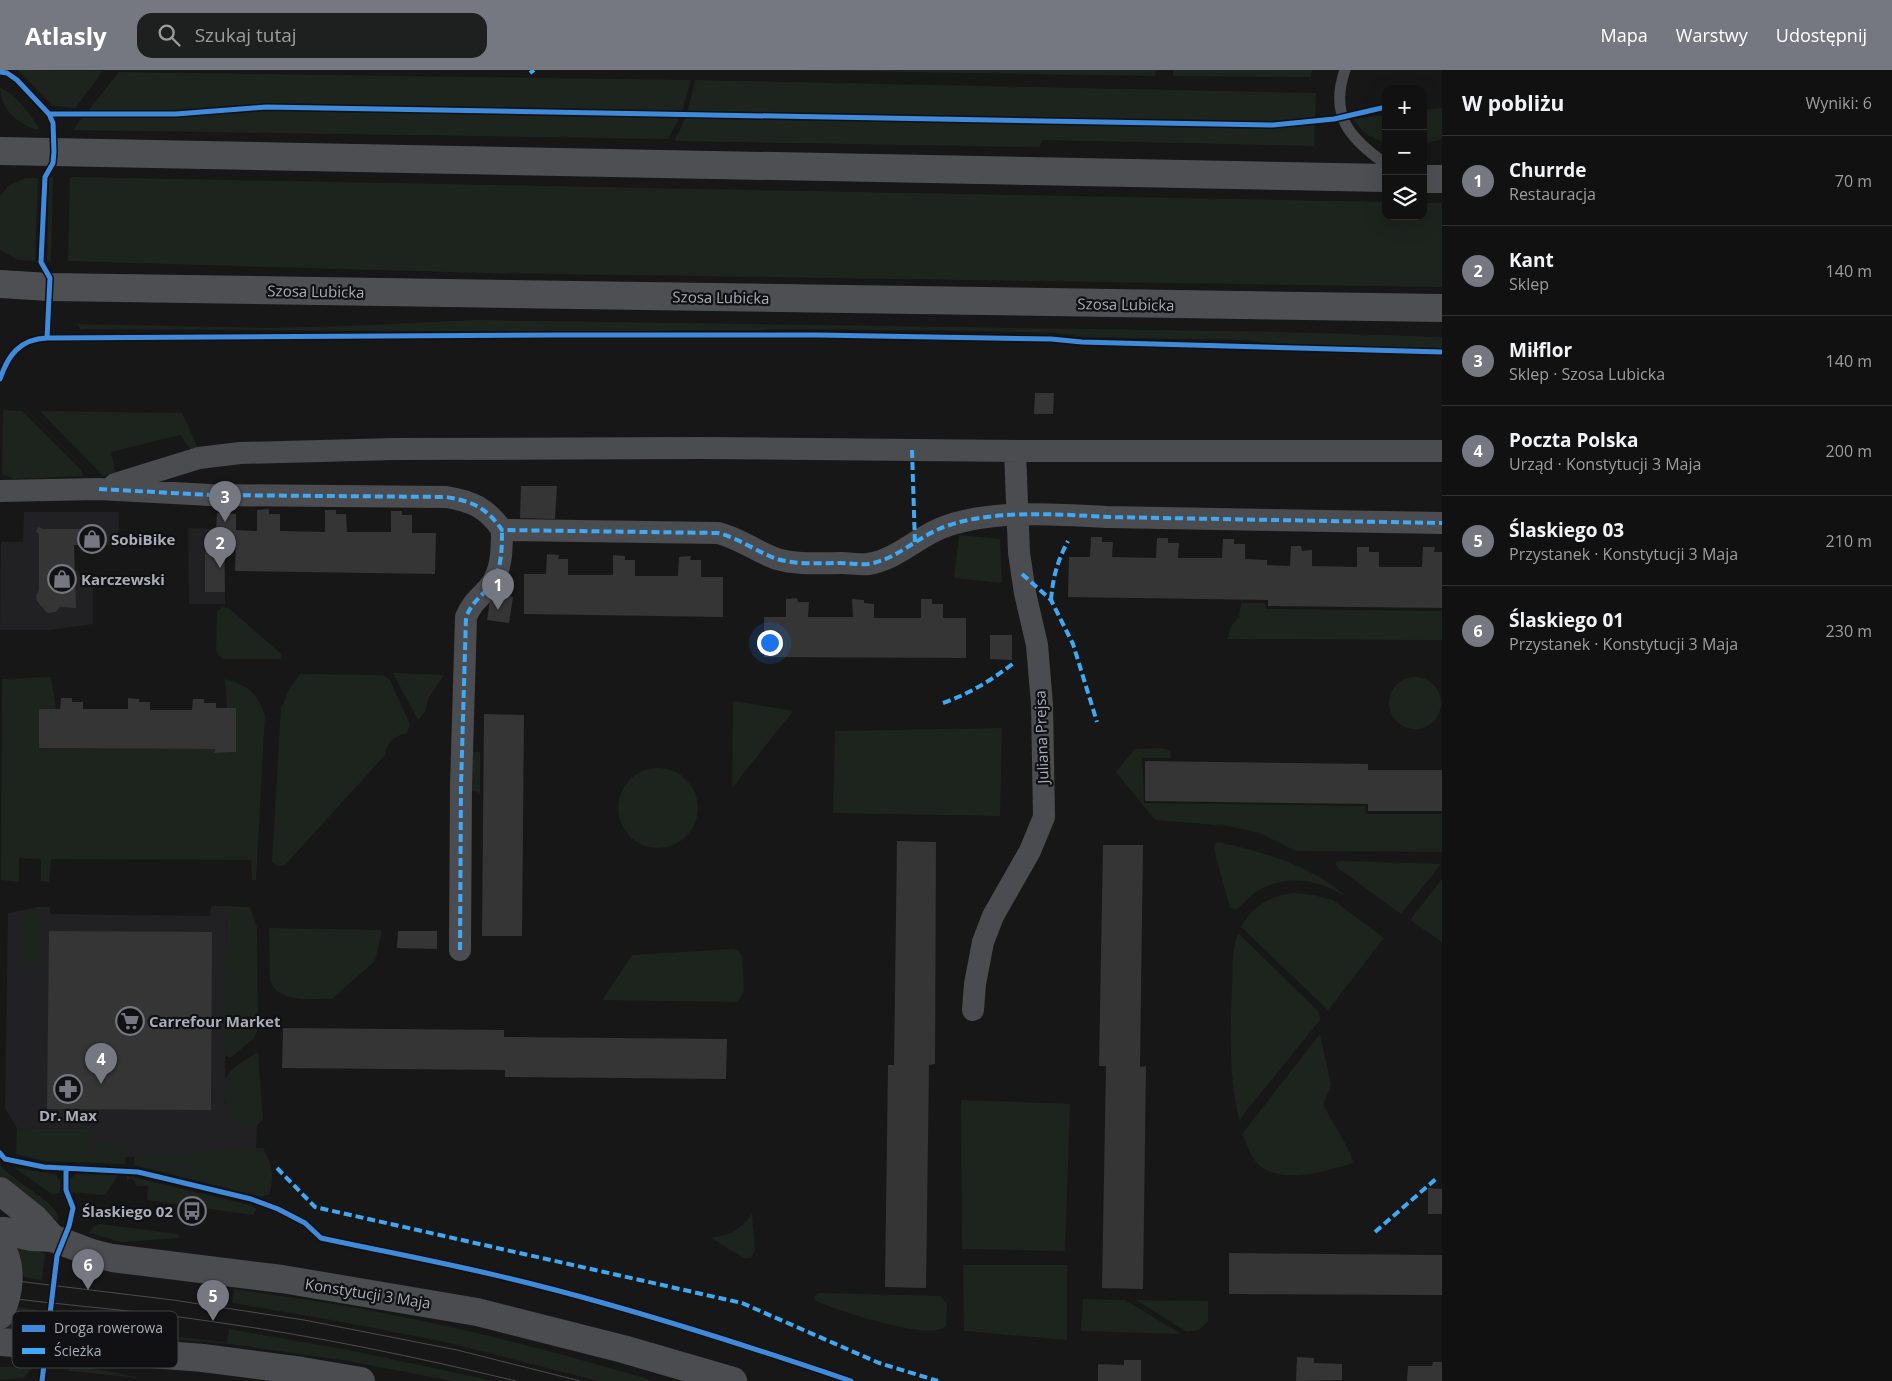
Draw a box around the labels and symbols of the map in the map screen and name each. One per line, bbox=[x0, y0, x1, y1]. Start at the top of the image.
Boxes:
street label: Szosa Lubicka bbox=[267, 280, 365, 302]
street label: Szosa Lubicka bbox=[672, 286, 770, 308]
street label: Szosa Lubicka bbox=[1077, 293, 1175, 315]
pin: 3 bbox=[209, 481, 241, 522]
shop icon: SobiBike bbox=[77, 524, 107, 554]
pin: 2 bbox=[204, 527, 236, 568]
place label: SobiBike bbox=[111, 529, 176, 549]
shop icon: Karczewski bbox=[47, 564, 77, 594]
place label: Karczewski bbox=[81, 569, 165, 589]
pin: 1 bbox=[482, 569, 514, 610]
your location bbox=[757, 630, 783, 656]
street label: Juliana Prejsa bbox=[1029, 690, 1053, 786]
supermarket icon: Carrefour Market bbox=[115, 1006, 145, 1036]
place label: Carrefour Market bbox=[149, 1011, 281, 1031]
pin: 4 bbox=[85, 1043, 117, 1084]
pharmacy icon: Dr. Max bbox=[53, 1074, 83, 1104]
place label: Dr. Max bbox=[39, 1105, 97, 1125]
bus stop icon: Ślaskiego 02 bbox=[177, 1196, 207, 1226]
place label: Ślaskiego 02 bbox=[82, 1201, 173, 1221]
pin: 6 bbox=[72, 1249, 104, 1290]
street label: Konstytucji 3 Maja bbox=[304, 1273, 432, 1313]
pin: 5 bbox=[197, 1280, 229, 1321]
legend bbox=[12, 1311, 178, 1368]
text: Droga rowerowa bbox=[54, 1318, 163, 1337]
text: Ścieżka bbox=[54, 1341, 101, 1360]

